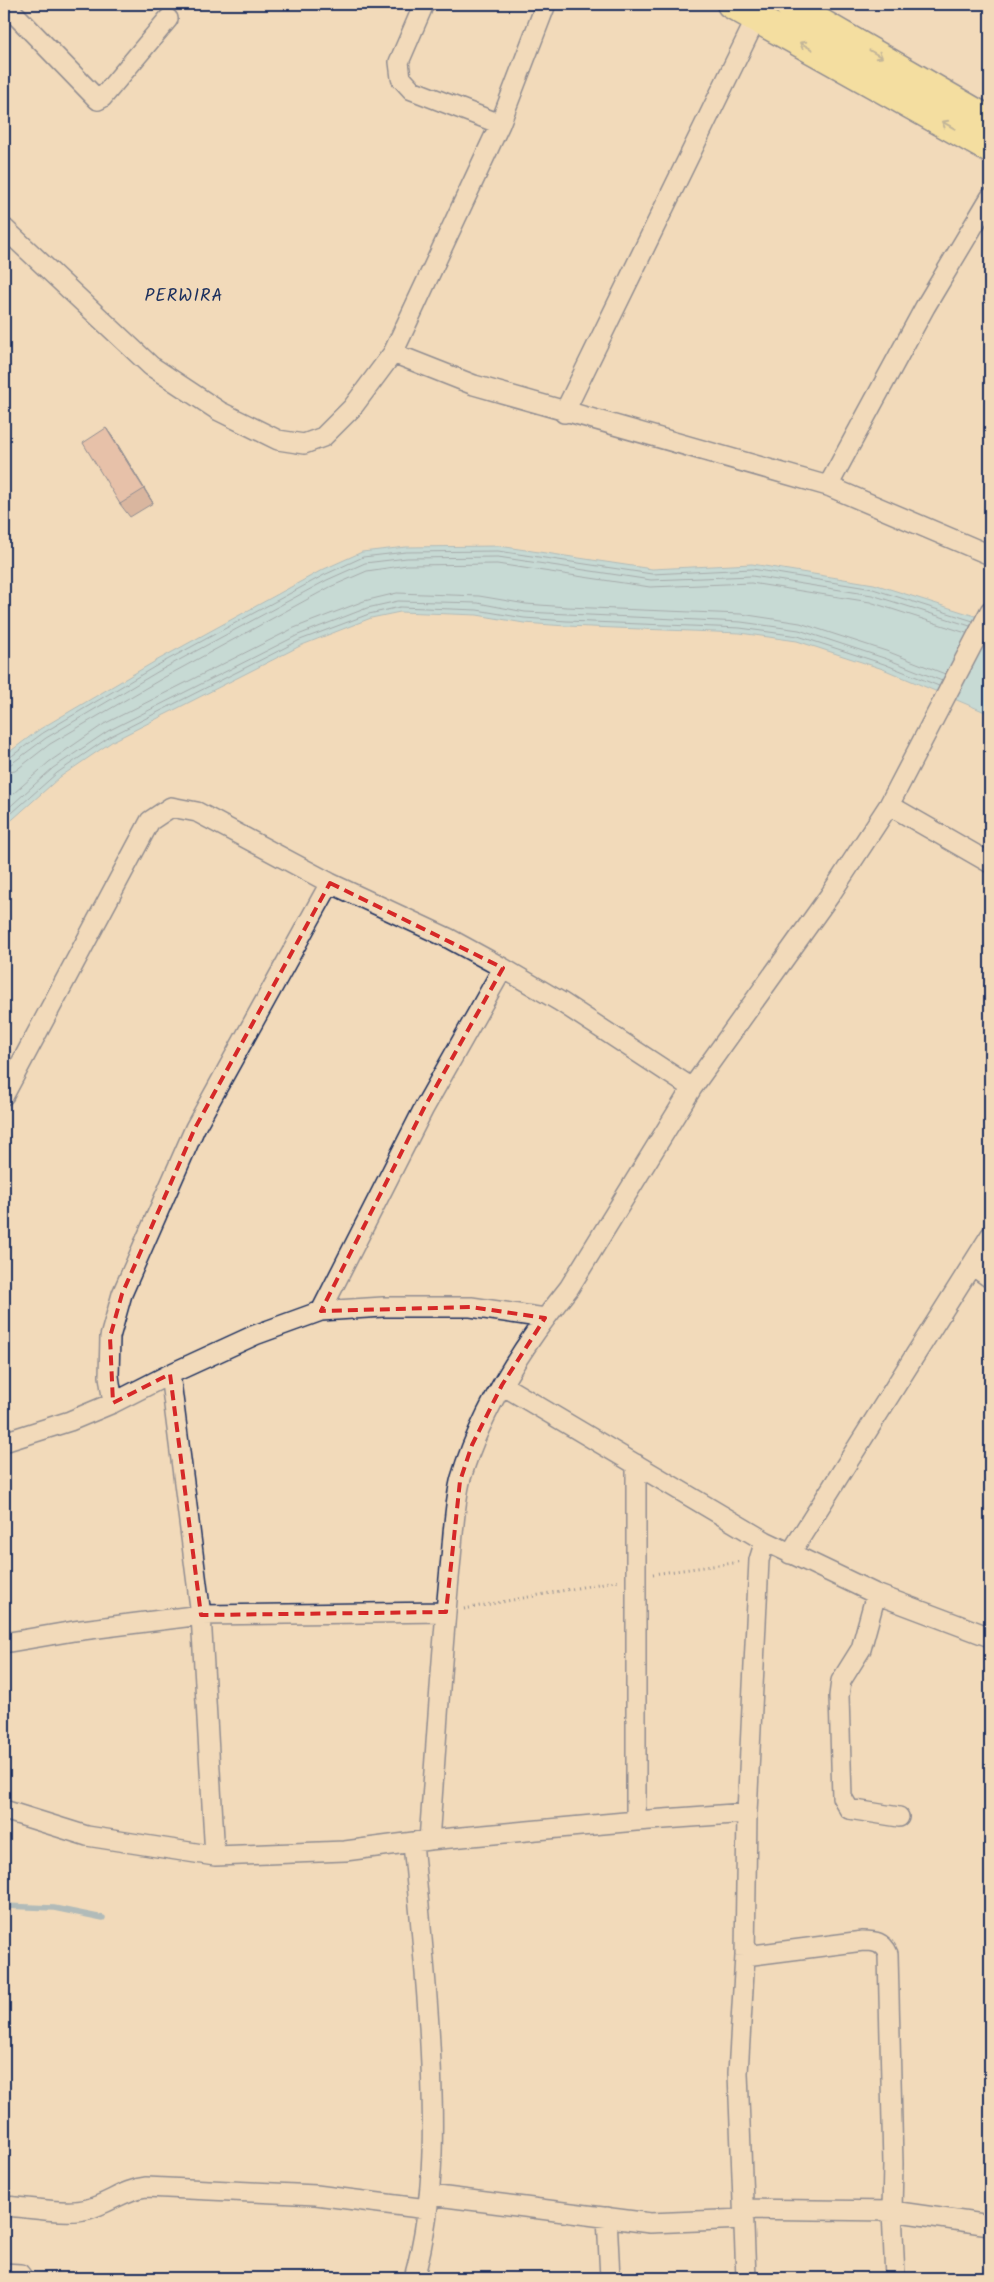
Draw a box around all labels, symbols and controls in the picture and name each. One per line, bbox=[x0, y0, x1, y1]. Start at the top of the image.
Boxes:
one-way arrow bbox=[799, 41, 813, 51]
one-way arrow bbox=[868, 49, 883, 59]
one-way arrow bbox=[940, 120, 955, 130]
district label: PERWIRA bbox=[145, 282, 223, 311]

